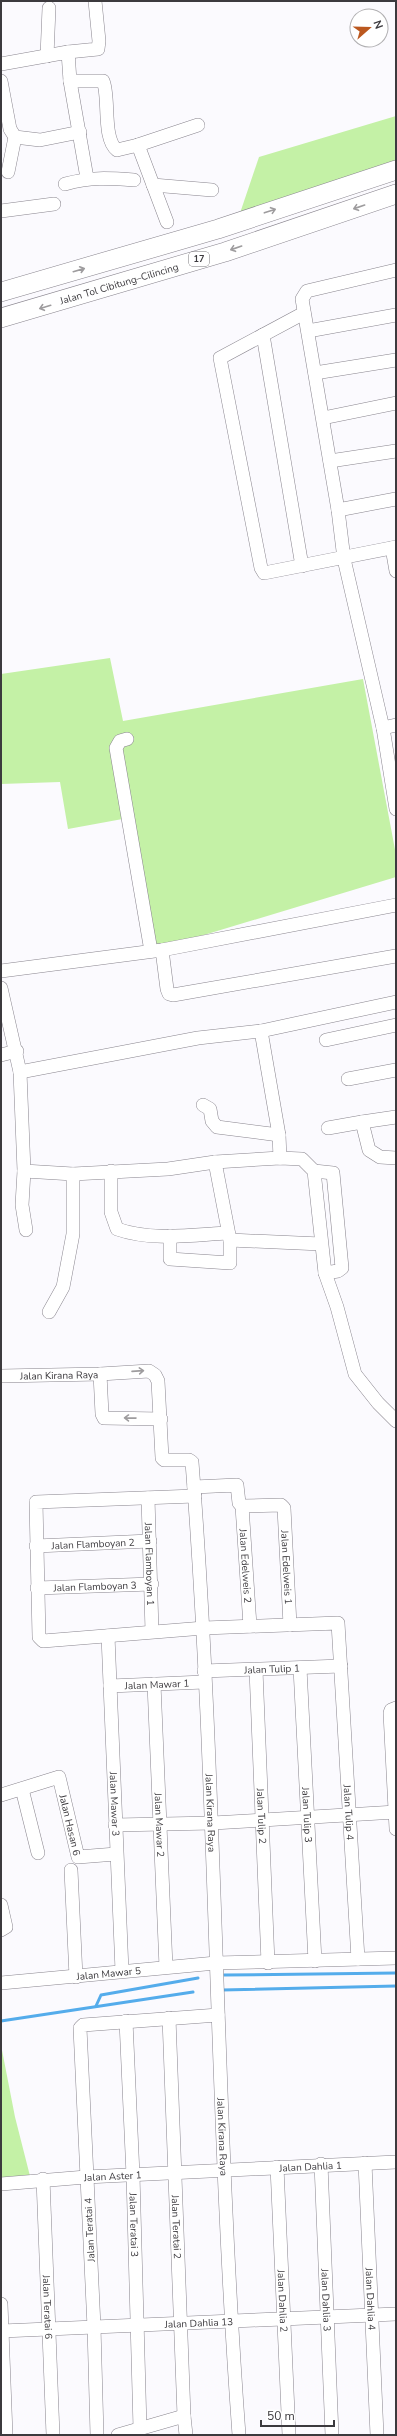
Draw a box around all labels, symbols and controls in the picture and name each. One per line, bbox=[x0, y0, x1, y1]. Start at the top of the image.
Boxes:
north arrow bbox=[349, 8, 389, 48]
text: N bbox=[369, 18, 386, 31]
one-way arrow bbox=[353, 203, 365, 211]
one-way arrow bbox=[264, 207, 276, 215]
one-way arrow bbox=[229, 245, 242, 252]
road number: 17 bbox=[189, 252, 209, 266]
street label: Jalan Tol Cibitung–Cilincing bbox=[57, 260, 180, 309]
one-way arrow bbox=[72, 266, 85, 273]
one-way arrow bbox=[39, 303, 51, 311]
street label: Jalan Kirana Raya bbox=[19, 1368, 98, 1384]
one-way arrow bbox=[131, 1368, 144, 1375]
one-way arrow bbox=[124, 1414, 137, 1422]
street label: Jalan Flamboyan 1 bbox=[141, 1521, 157, 1606]
street label: Jalan Edelweis 2 bbox=[235, 1527, 254, 1603]
street label: Jalan Edelweis 1 bbox=[277, 1529, 295, 1605]
street label: Jalan Flamboyan 2 bbox=[50, 1536, 135, 1553]
street label: Jalan Flamboyan 3 bbox=[52, 1579, 137, 1595]
street label: Jalan Tulip 1 bbox=[243, 1662, 300, 1678]
street label: Jalan Mawar 1 bbox=[123, 1677, 190, 1693]
street label: Jalan Mawar 3 bbox=[106, 1770, 122, 1837]
street label: Jalan Kirana Raya bbox=[201, 1772, 218, 1852]
street label: Jalan Tulip 4 bbox=[340, 1783, 357, 1841]
street label: Jalan Tulip 3 bbox=[298, 1786, 315, 1843]
street label: Jalan Tulip 2 bbox=[253, 1787, 269, 1844]
street label: Jalan Mawar 2 bbox=[151, 1791, 167, 1858]
street label: Jalan Hasan 6 bbox=[55, 1792, 83, 1857]
street label: Jalan Mawar 5 bbox=[75, 1964, 141, 1984]
street label: Jalan Kirana Raya bbox=[213, 2096, 230, 2176]
street label: Jalan Dahlia 1 bbox=[278, 2159, 342, 2176]
street label: Jalan Aster 1 bbox=[82, 2168, 142, 2185]
street label: Jalan Teratai 3 bbox=[125, 2192, 141, 2257]
street label: Jalan Teratai 2 bbox=[168, 2194, 184, 2259]
street label: Jalan Teratai 4 bbox=[81, 2198, 99, 2263]
street label: Jalan Dahlia 4 bbox=[362, 2266, 378, 2331]
street label: Jalan Dahlia 3 bbox=[317, 2267, 334, 2332]
street label: Jalan Dahlia 2 bbox=[274, 2268, 290, 2333]
street label: Jalan Teratai 6 bbox=[39, 2274, 55, 2339]
street label: Jalan Dahlia 13 bbox=[163, 2315, 233, 2332]
scale bar bbox=[261, 2402, 334, 2428]
text: 50 m bbox=[267, 2408, 295, 2424]

